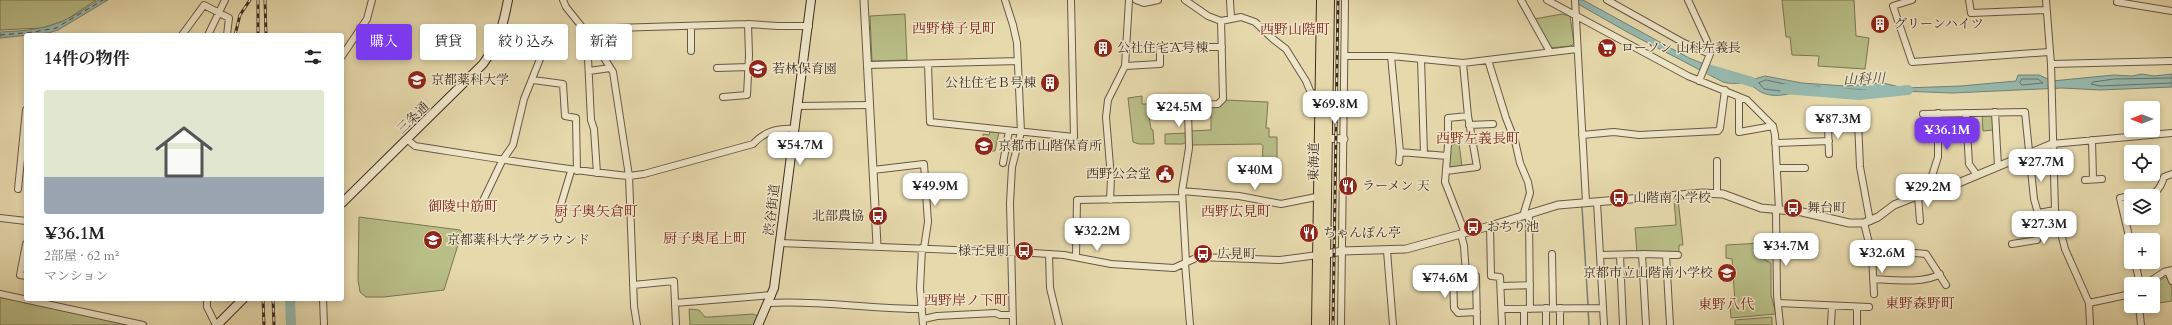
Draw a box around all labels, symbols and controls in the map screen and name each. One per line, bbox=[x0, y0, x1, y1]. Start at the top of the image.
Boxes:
building icon: グリーンハイツ bbox=[1869, 13, 1891, 35]
place label: グリーンハイツ bbox=[1894, 15, 1984, 33]
district label: 西野様子見町 bbox=[912, 19, 996, 38]
district label: 西野山階町 bbox=[1260, 20, 1330, 39]
chip: 購入 bbox=[356, 24, 412, 60]
chip: 賃貸 bbox=[420, 24, 476, 60]
chip: 絞り込み bbox=[484, 24, 568, 60]
chip: 新着 bbox=[576, 24, 632, 60]
building icon: 公社住宅Ａ号棟 bbox=[1092, 37, 1114, 59]
supermarket icon: ローソン 山科左義長 bbox=[1596, 37, 1618, 59]
place label: 公社住宅Ａ号棟 bbox=[1117, 39, 1208, 57]
place label: ローソン 山科左義長 bbox=[1621, 39, 1741, 57]
icon: filters bbox=[302, 46, 324, 68]
text: 14件の物件 bbox=[44, 47, 129, 70]
school or university icon: 若林保育園 bbox=[747, 58, 769, 80]
place label: 若林保育園 bbox=[772, 60, 837, 78]
school or university icon: 京都薬科大学 bbox=[406, 69, 428, 91]
water label: 山科川 bbox=[1843, 69, 1887, 89]
place label: 京都薬科大学 bbox=[431, 71, 509, 89]
building icon: 公社住宅Ｂ号棟 bbox=[1039, 72, 1061, 94]
place label: 公社住宅Ｂ号棟 bbox=[945, 74, 1036, 92]
pin: ¥69.8M bbox=[1302, 91, 1368, 125]
pin: ¥24.5M bbox=[1146, 94, 1212, 128]
text: ¥69.8M bbox=[1312, 95, 1358, 113]
street label: 三条通 bbox=[393, 98, 433, 138]
text: ¥24.5M bbox=[1156, 98, 1202, 116]
north arrow bbox=[2124, 101, 2160, 137]
map controls bbox=[2124, 101, 2160, 313]
pin: ¥87.3M bbox=[1805, 106, 1871, 140]
text: ¥87.3M bbox=[1815, 110, 1861, 128]
icon: home bbox=[148, 116, 220, 188]
pin: ¥36.1M bbox=[1914, 117, 1980, 151]
text: ¥36.1M bbox=[1924, 121, 1970, 139]
district label: 西野左義長町 bbox=[1436, 129, 1520, 148]
pin: ¥54.7M bbox=[767, 132, 833, 166]
school or university icon: 京都市山階保育所 bbox=[973, 135, 995, 157]
text: ¥54.7M bbox=[777, 136, 823, 154]
place label: 京都市山階保育所 bbox=[998, 137, 1102, 155]
street label: 東海道 bbox=[1305, 142, 1323, 182]
button: locate bbox=[2124, 145, 2160, 181]
pin: ¥27.7M bbox=[2008, 149, 2074, 183]
text: ¥27.7M bbox=[2018, 153, 2064, 171]
pin: ¥40M bbox=[1231, 157, 1279, 191]
text: ¥40M bbox=[1237, 161, 1273, 179]
public building icon: 西野公会堂 bbox=[1154, 163, 1176, 185]
place label: 西野公会堂 bbox=[1086, 165, 1151, 183]
pin: ¥49.9M bbox=[902, 173, 968, 207]
pin: ¥29.2M bbox=[1895, 174, 1961, 208]
restaurant icon: ラーメン 天 bbox=[1337, 175, 1359, 197]
text: ¥49.9M bbox=[912, 177, 958, 195]
place label: ラーメン 天 bbox=[1362, 177, 1430, 195]
text: ¥29.2M bbox=[1905, 178, 1951, 196]
street label: 渋谷街道 bbox=[760, 183, 784, 237]
bus stop icon: 山階南小学校 bbox=[1608, 187, 1630, 209]
place label: 山階南小学校 bbox=[1633, 189, 1711, 207]
button: layers bbox=[2124, 189, 2160, 225]
district label: 御陵中筋町 bbox=[428, 197, 498, 216]
bus stop icon: 舞台町 bbox=[1782, 197, 1804, 219]
place label: 舞台町 bbox=[1807, 199, 1846, 217]
district label: 厨子奥矢倉町 bbox=[554, 202, 638, 221]
district label: 西野広見町 bbox=[1201, 202, 1271, 221]
bus stop icon: 北部農協 bbox=[867, 205, 889, 227]
place label: 北部農協 bbox=[812, 207, 864, 225]
pin: ¥27.3M bbox=[2011, 211, 2077, 245]
text: ¥27.3M bbox=[2021, 215, 2067, 233]
bus stop icon: おちり池 bbox=[1462, 216, 1484, 238]
pin: ¥32.2M bbox=[1064, 218, 1130, 252]
place label: おちり池 bbox=[1487, 218, 1539, 236]
text: ¥36.1M bbox=[44, 222, 105, 245]
text: ¥32.2M bbox=[1074, 222, 1120, 240]
restaurant icon: ちゃんぽん亭 bbox=[1298, 222, 1320, 244]
place label: ちゃんぽん亭 bbox=[1323, 224, 1401, 242]
school or university icon: 京都薬科大学グラウンド bbox=[422, 229, 444, 251]
district label: 厨子奥尾上町 bbox=[663, 229, 747, 248]
place label: 京都薬科大学グラウンド bbox=[447, 231, 590, 249]
pin: ¥34.7M bbox=[1753, 233, 1819, 267]
button: + bbox=[2124, 233, 2160, 269]
text: ¥34.7M bbox=[1763, 237, 1809, 255]
bus stop icon: 様子見町 bbox=[1013, 240, 1035, 262]
pin: ¥32.6M bbox=[1849, 240, 1915, 274]
place label: 様子見町 bbox=[958, 242, 1010, 260]
bus stop icon: 広見町 bbox=[1192, 243, 1214, 265]
text: ¥32.6M bbox=[1859, 244, 1905, 262]
place label: 広見町 bbox=[1217, 245, 1256, 263]
text: 2部屋 · 62 m² bbox=[44, 247, 119, 265]
school or university icon: 京都市立山階南小学校 bbox=[1716, 262, 1738, 284]
place label: 京都市立山階南小学校 bbox=[1583, 264, 1713, 282]
pin: ¥74.6M bbox=[1412, 265, 1478, 299]
text: マンション bbox=[44, 267, 108, 285]
text: ¥74.6M bbox=[1422, 269, 1468, 287]
button: − bbox=[2124, 277, 2160, 313]
district label: 西野岸ノ下町 bbox=[924, 291, 1008, 310]
district label: 東野森野町 bbox=[1885, 294, 1955, 313]
district label: 東野八代 bbox=[1698, 295, 1754, 314]

